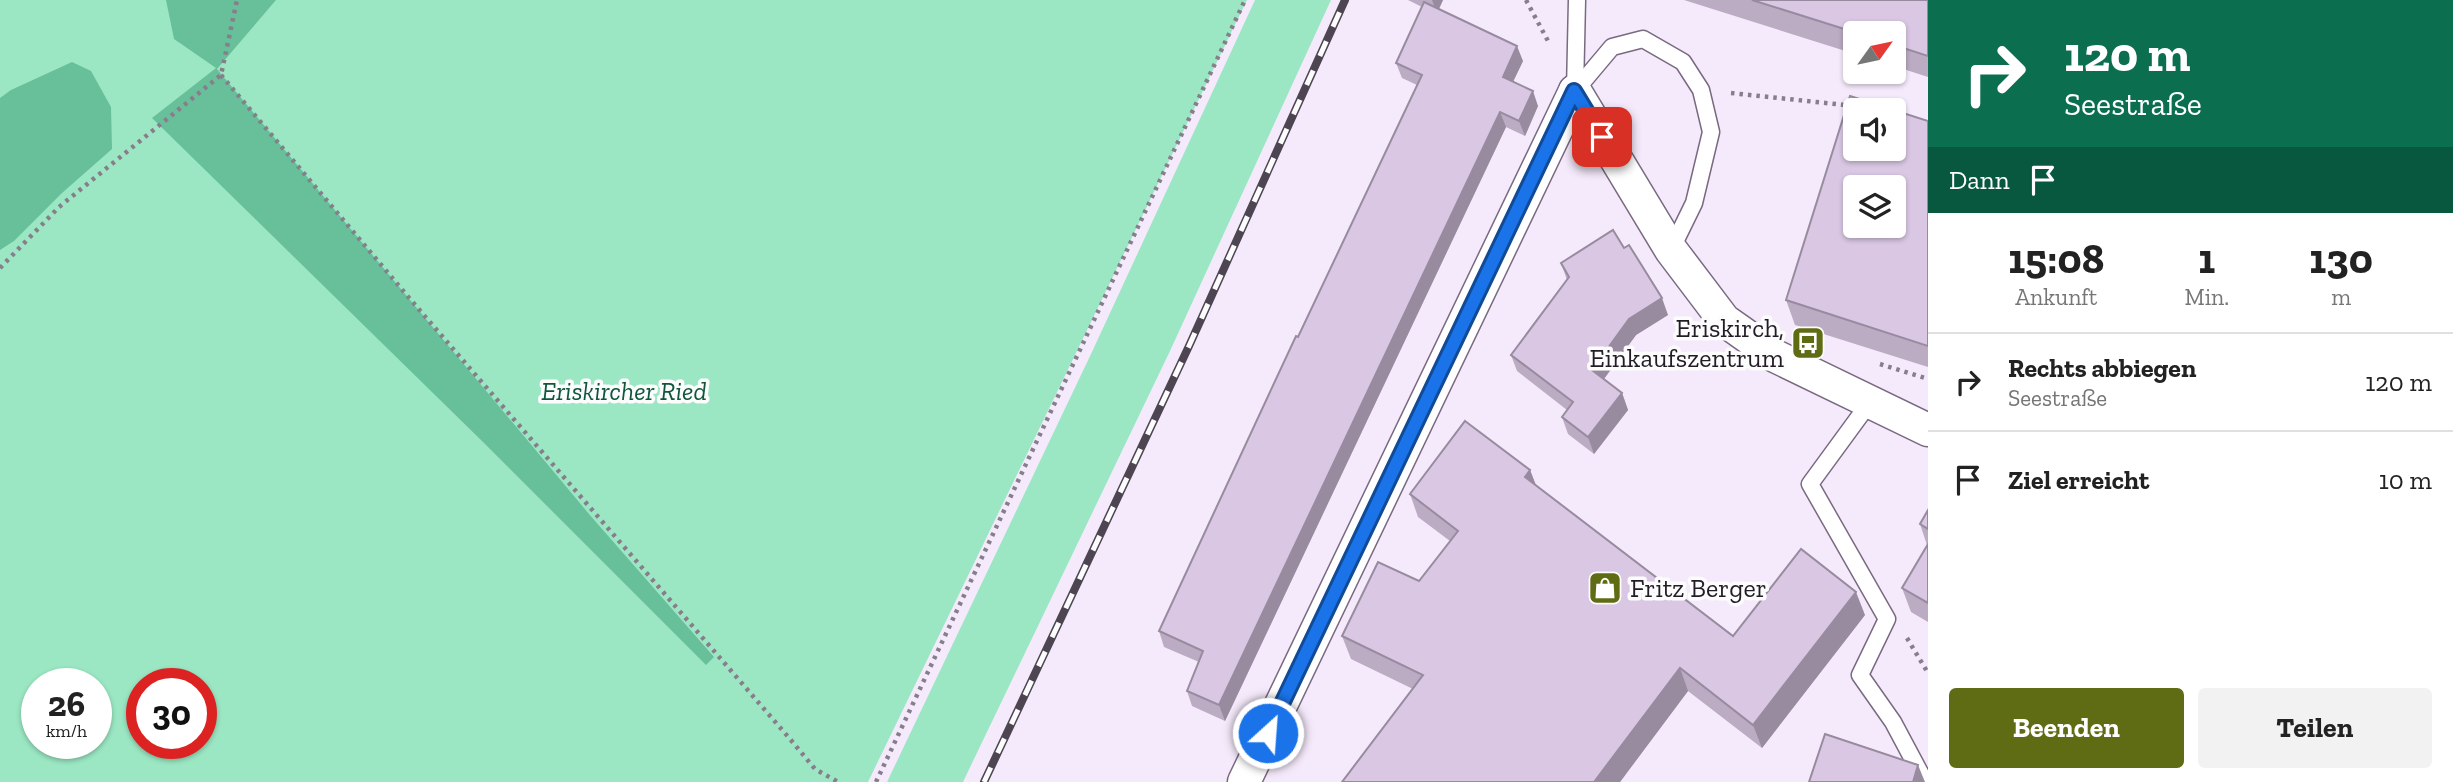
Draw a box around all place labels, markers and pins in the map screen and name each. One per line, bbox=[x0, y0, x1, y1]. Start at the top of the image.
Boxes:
pin bbox=[1572, 107, 1632, 167]
place label: Eriskirch, Einkaufszentrum bbox=[1589, 312, 1785, 374]
bus stop icon: Eriskirch, Einkaufszentrum bbox=[1789, 324, 1827, 362]
shop icon: Fritz Berger bbox=[1586, 569, 1624, 607]
place label: Fritz Berger bbox=[1630, 572, 1767, 604]

